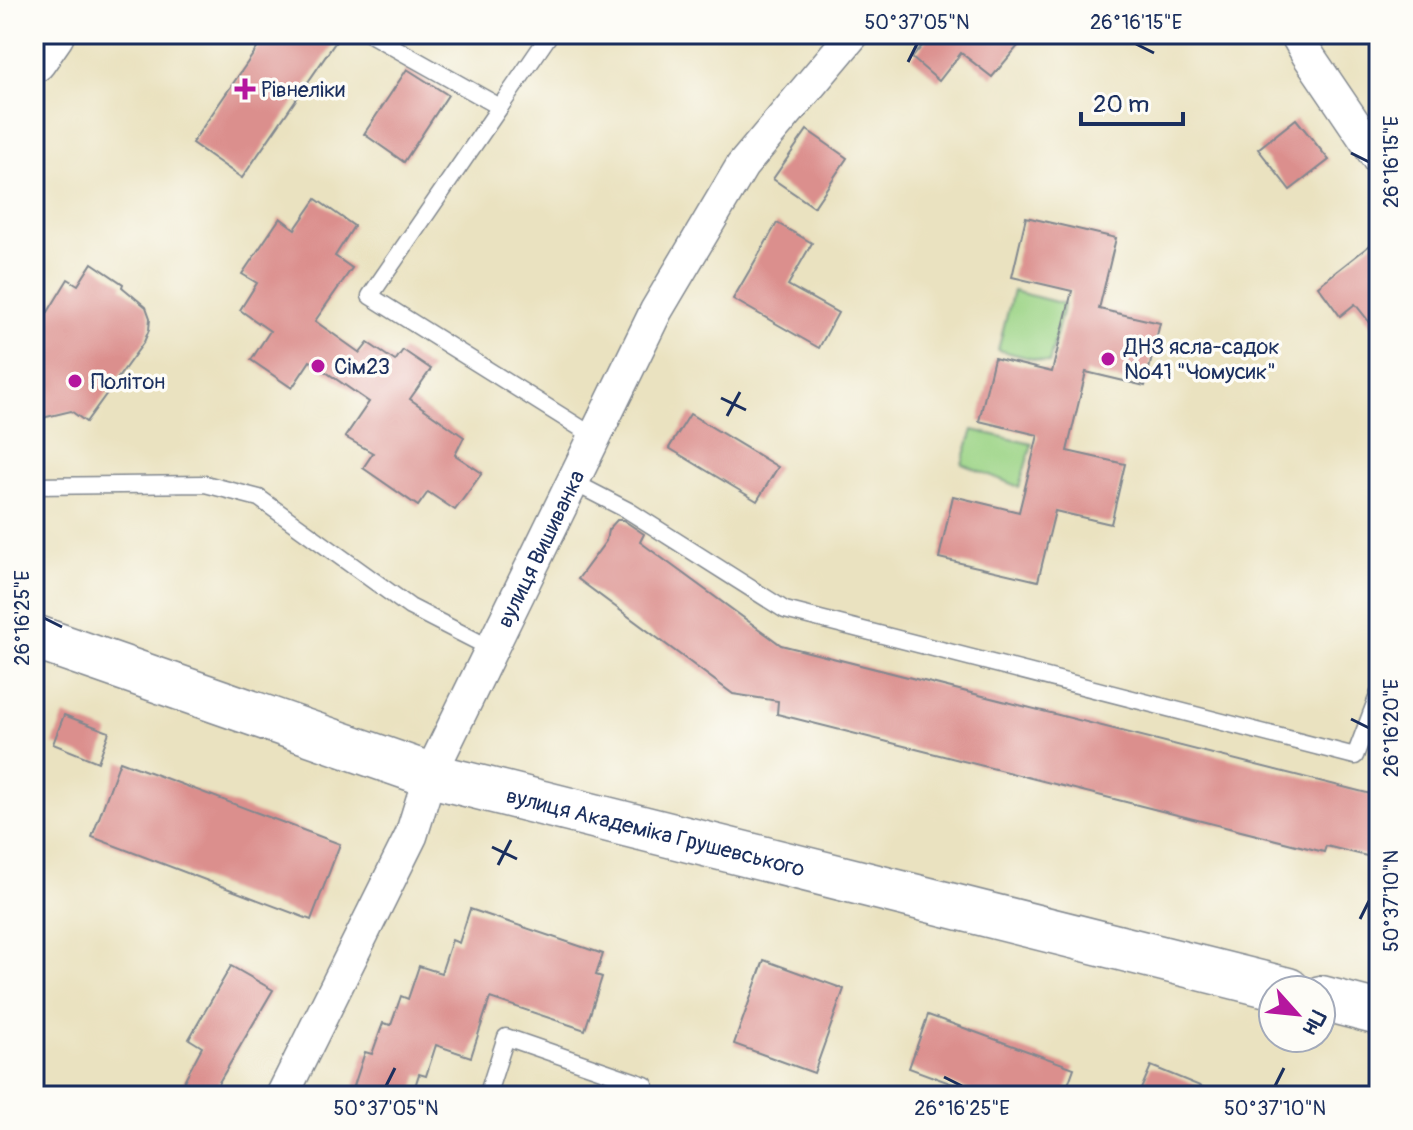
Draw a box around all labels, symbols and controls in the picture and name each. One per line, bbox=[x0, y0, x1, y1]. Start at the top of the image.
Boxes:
text: 50°37'05"N bbox=[864, 10, 970, 35]
text: 26°16'15"E bbox=[1090, 10, 1182, 35]
place label: Рівнеліки bbox=[261, 76, 345, 104]
scale bar bbox=[1081, 76, 1183, 126]
marker: Рівнеліки bbox=[236, 80, 254, 98]
text: 20 m bbox=[1093, 90, 1149, 119]
text: 26°16'15"E bbox=[1379, 116, 1404, 208]
place label: ДНЗ ясла-садок №41 "Чомусик" bbox=[1123, 333, 1280, 386]
marker: ДНЗ ясла-садок №41 "Чомусик" bbox=[1099, 350, 1117, 368]
place label: Сім23 bbox=[334, 353, 390, 381]
marker: Сім23 bbox=[309, 357, 327, 375]
place label: Політон bbox=[91, 368, 165, 396]
marker: Політон bbox=[66, 372, 84, 390]
street label: вулиця Вишиванка bbox=[491, 466, 591, 632]
text: 26°16'25"E bbox=[10, 570, 35, 666]
text: 26°16'20"E bbox=[1379, 679, 1404, 777]
street label: вулиця Академіка Грушевського bbox=[503, 782, 808, 883]
text: 50°37'10"N bbox=[1379, 850, 1404, 952]
north arrow bbox=[1257, 974, 1337, 1054]
text: Пн bbox=[1296, 1005, 1332, 1040]
text: 50°37'05"N bbox=[333, 1096, 439, 1121]
text: 26°16'25"E bbox=[914, 1096, 1010, 1121]
text: 50°37'10"N bbox=[1224, 1096, 1326, 1121]

